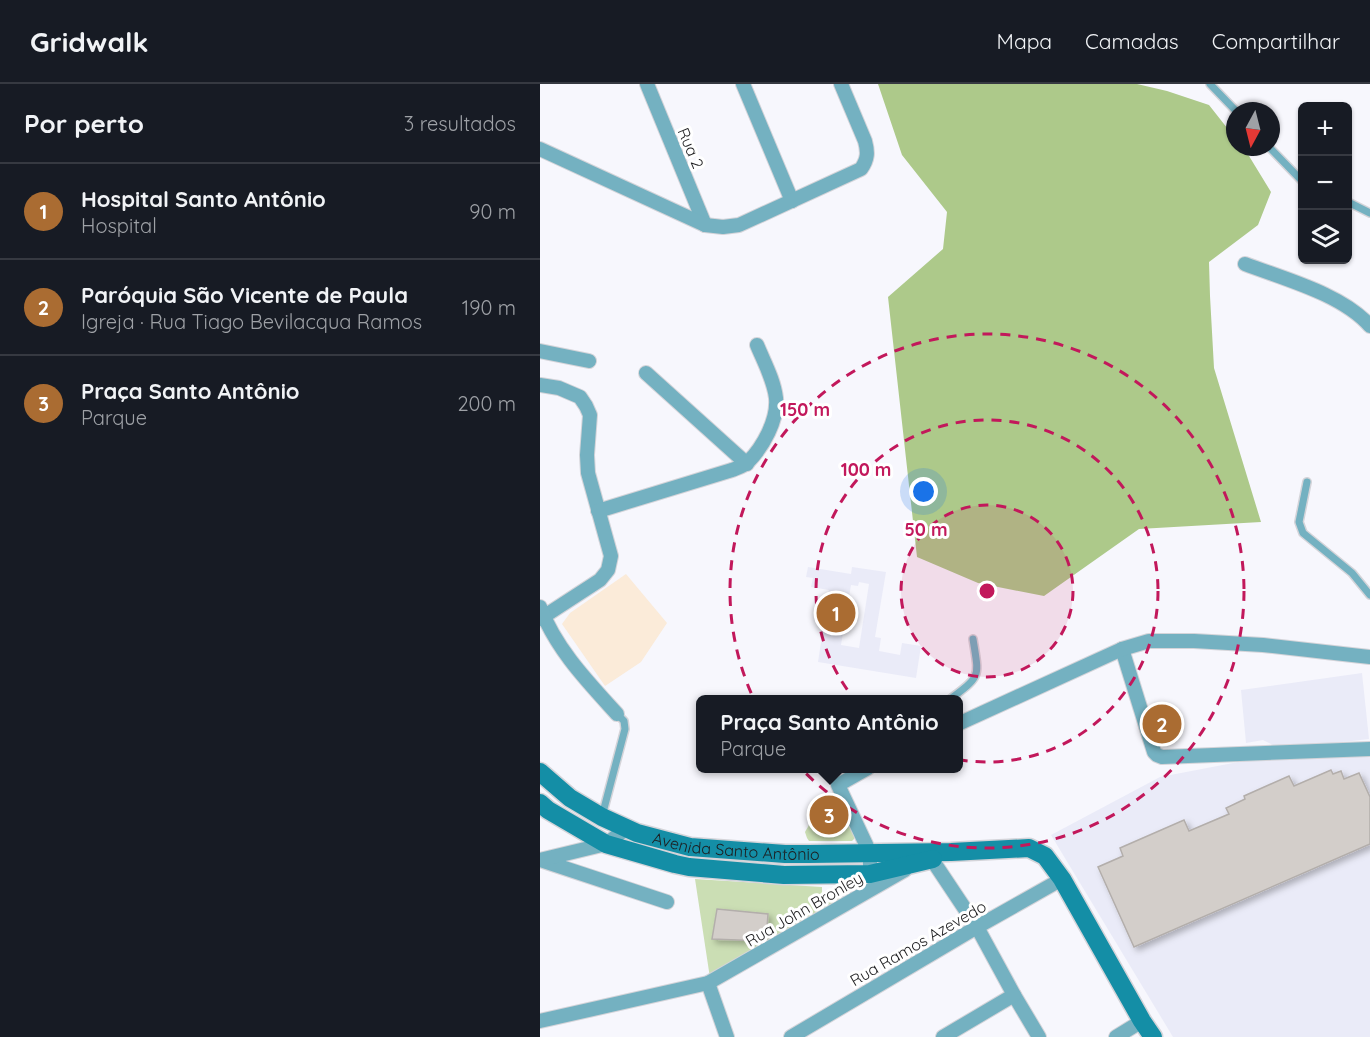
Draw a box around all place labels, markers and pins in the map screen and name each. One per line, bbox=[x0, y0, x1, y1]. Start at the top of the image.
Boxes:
centre of rings bbox=[977, 581, 997, 601]
pin: 1 bbox=[816, 590, 856, 636]
pin: 2 bbox=[1142, 702, 1182, 746]
pin: 3 bbox=[810, 792, 848, 838]

